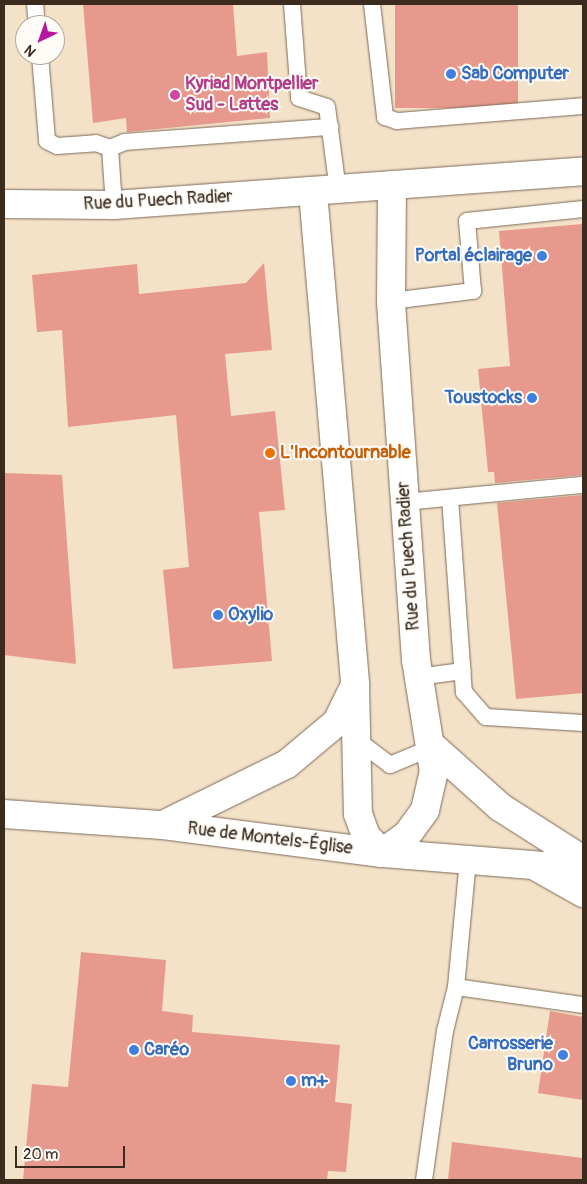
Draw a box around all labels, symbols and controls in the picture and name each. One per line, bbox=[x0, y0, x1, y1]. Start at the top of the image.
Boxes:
north arrow bbox=[15, 15, 65, 65]
text: N bbox=[21, 41, 40, 60]
place label: Sab Computer bbox=[461, 63, 569, 85]
marker: Sab Computer bbox=[445, 68, 457, 80]
place label: Kyriad Montpellier Sud - Lattes bbox=[185, 74, 318, 116]
marker: Kyriad Montpellier Sud - Lattes bbox=[169, 89, 181, 101]
street label: Rue du Puech Radier bbox=[83, 186, 233, 216]
place label: Portal éclairage bbox=[415, 245, 532, 267]
marker: Portal éclairage bbox=[536, 250, 548, 262]
place label: Toustocks bbox=[444, 387, 522, 409]
marker: Toustocks bbox=[526, 392, 538, 404]
place label: L'Incontournable bbox=[280, 442, 411, 464]
marker: L'Incontournable bbox=[264, 447, 276, 459]
street label: Rue du Puech Radier bbox=[393, 481, 425, 631]
place label: Oxylio bbox=[228, 604, 273, 626]
marker: Oxylio bbox=[212, 609, 224, 621]
street label: Rue de Montels-Église bbox=[186, 818, 354, 860]
place label: Carrosserie Bruno bbox=[468, 1034, 553, 1076]
place label: Caréo bbox=[144, 1039, 189, 1061]
marker: Caréo bbox=[128, 1044, 140, 1056]
marker: Carrosserie Bruno bbox=[557, 1049, 569, 1061]
place label: m+ bbox=[301, 1070, 327, 1092]
marker: m+ bbox=[285, 1075, 297, 1087]
scale bar bbox=[18, 1136, 128, 1168]
text: 20 m bbox=[23, 1145, 58, 1164]

